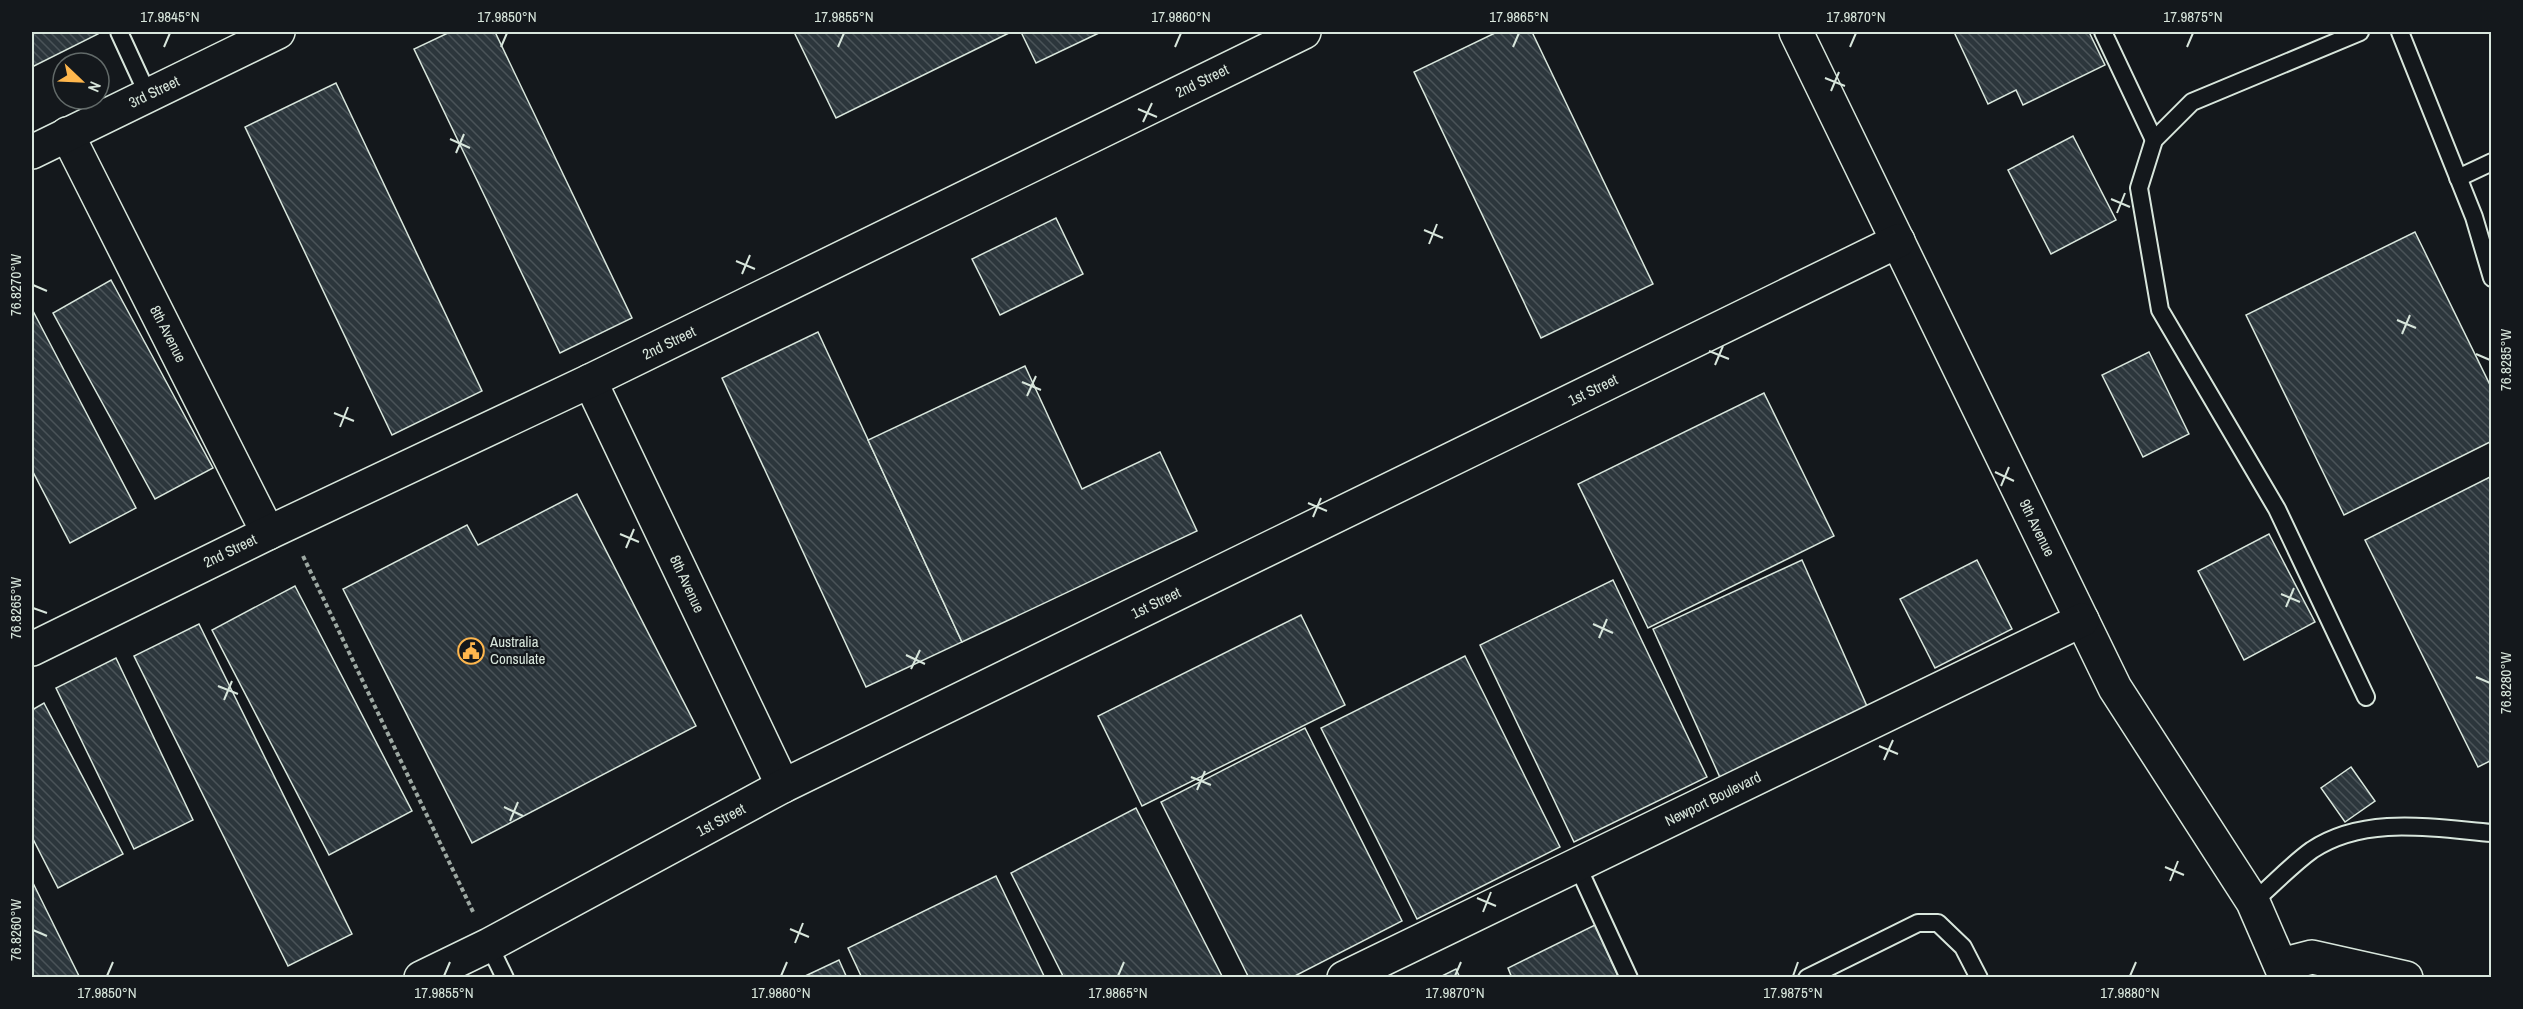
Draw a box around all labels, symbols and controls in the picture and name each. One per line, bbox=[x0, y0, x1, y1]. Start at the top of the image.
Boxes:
text: 17.9845°N bbox=[140, 6, 200, 27]
text: 17.9850°N bbox=[477, 6, 537, 27]
text: 17.9855°N bbox=[814, 6, 874, 27]
text: 17.9860°N bbox=[1151, 6, 1211, 27]
text: 17.9865°N bbox=[1489, 6, 1549, 27]
text: 17.9870°N bbox=[1826, 6, 1886, 27]
text: 17.9875°N bbox=[2163, 6, 2223, 27]
north arrow bbox=[51, 51, 111, 111]
street label: 2nd Street bbox=[1172, 58, 1232, 102]
street label: 3rd Street bbox=[125, 70, 183, 113]
text: N bbox=[83, 78, 107, 96]
text: 76.8270°W bbox=[5, 254, 26, 316]
street label: 8th Avenue bbox=[145, 302, 192, 366]
street label: 2nd Street bbox=[639, 320, 699, 364]
text: 76.8285°W bbox=[2495, 329, 2516, 391]
street label: 1st Street bbox=[1565, 368, 1622, 411]
street label: 9th Avenue bbox=[2015, 496, 2060, 560]
street label: 2nd Street bbox=[200, 528, 260, 572]
street label: 8th Avenue bbox=[665, 552, 710, 616]
text: 76.8265°W bbox=[5, 577, 26, 639]
street label: 1st Street bbox=[1128, 581, 1185, 624]
place label: Australia Consulate bbox=[489, 631, 546, 669]
public building icon: Australia Consulate bbox=[456, 636, 486, 666]
text: 76.8280°W bbox=[2495, 652, 2516, 714]
street label: Newport Boulevard bbox=[1661, 766, 1764, 831]
street label: 1st Street bbox=[693, 798, 749, 841]
text: 76.8260°W bbox=[5, 899, 26, 961]
text: 17.9850°N bbox=[77, 982, 137, 1003]
text: 17.9855°N bbox=[414, 982, 474, 1003]
text: 17.9860°N bbox=[751, 982, 811, 1003]
text: 17.9865°N bbox=[1088, 982, 1148, 1003]
text: 17.9870°N bbox=[1425, 982, 1485, 1003]
text: 17.9875°N bbox=[1763, 982, 1823, 1003]
text: 17.9880°N bbox=[2100, 982, 2160, 1003]

